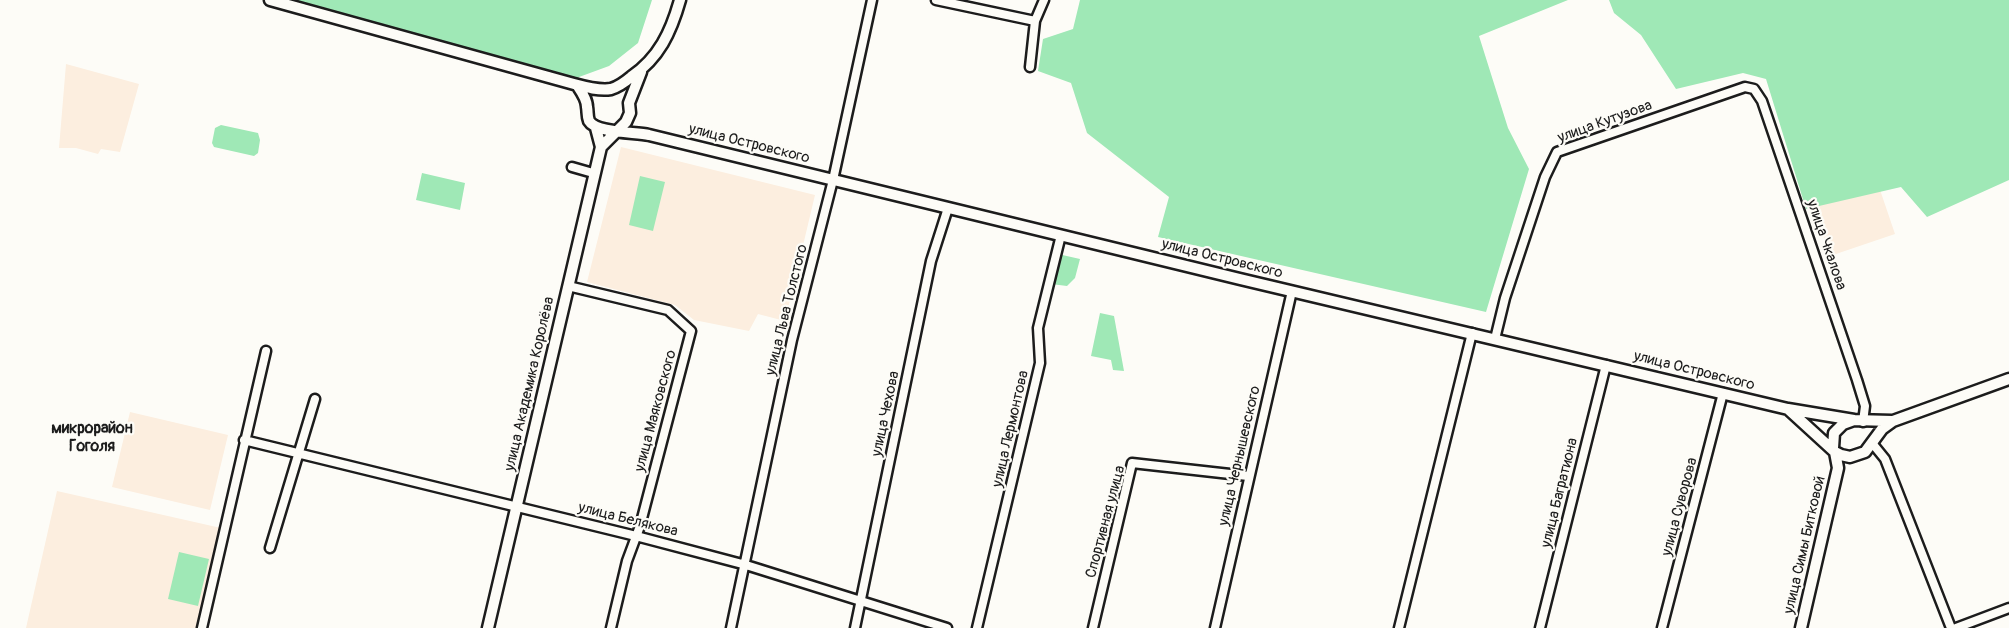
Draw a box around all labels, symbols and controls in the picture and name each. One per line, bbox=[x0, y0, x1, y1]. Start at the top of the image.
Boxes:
street label: улица Кутузова bbox=[1555, 97, 1655, 147]
street label: улица Островского bbox=[687, 120, 811, 168]
street label: улица Чкалова bbox=[1802, 197, 1850, 293]
street label: улица Островского bbox=[1160, 235, 1284, 283]
street label: улица Льва Толстого bbox=[762, 243, 812, 377]
street label: улица Академика Королёва bbox=[501, 295, 559, 473]
street label: улица Островского bbox=[1632, 347, 1756, 395]
street label: улица Маяковского bbox=[631, 348, 681, 474]
street label: улица Лермонтова bbox=[989, 369, 1033, 489]
street label: улица Чехова bbox=[868, 370, 904, 458]
street label: улица Чернышевского bbox=[1215, 384, 1265, 528]
district label: микрорайон Гоголя bbox=[51, 419, 133, 457]
street label: улица Багратиона bbox=[1538, 436, 1582, 550]
street label: улица Суворова bbox=[1658, 456, 1702, 558]
street label: Спортивная улица bbox=[1082, 464, 1130, 580]
street label: улица Симы Битковой bbox=[1780, 474, 1830, 616]
street label: улица Белякова bbox=[576, 499, 680, 541]

